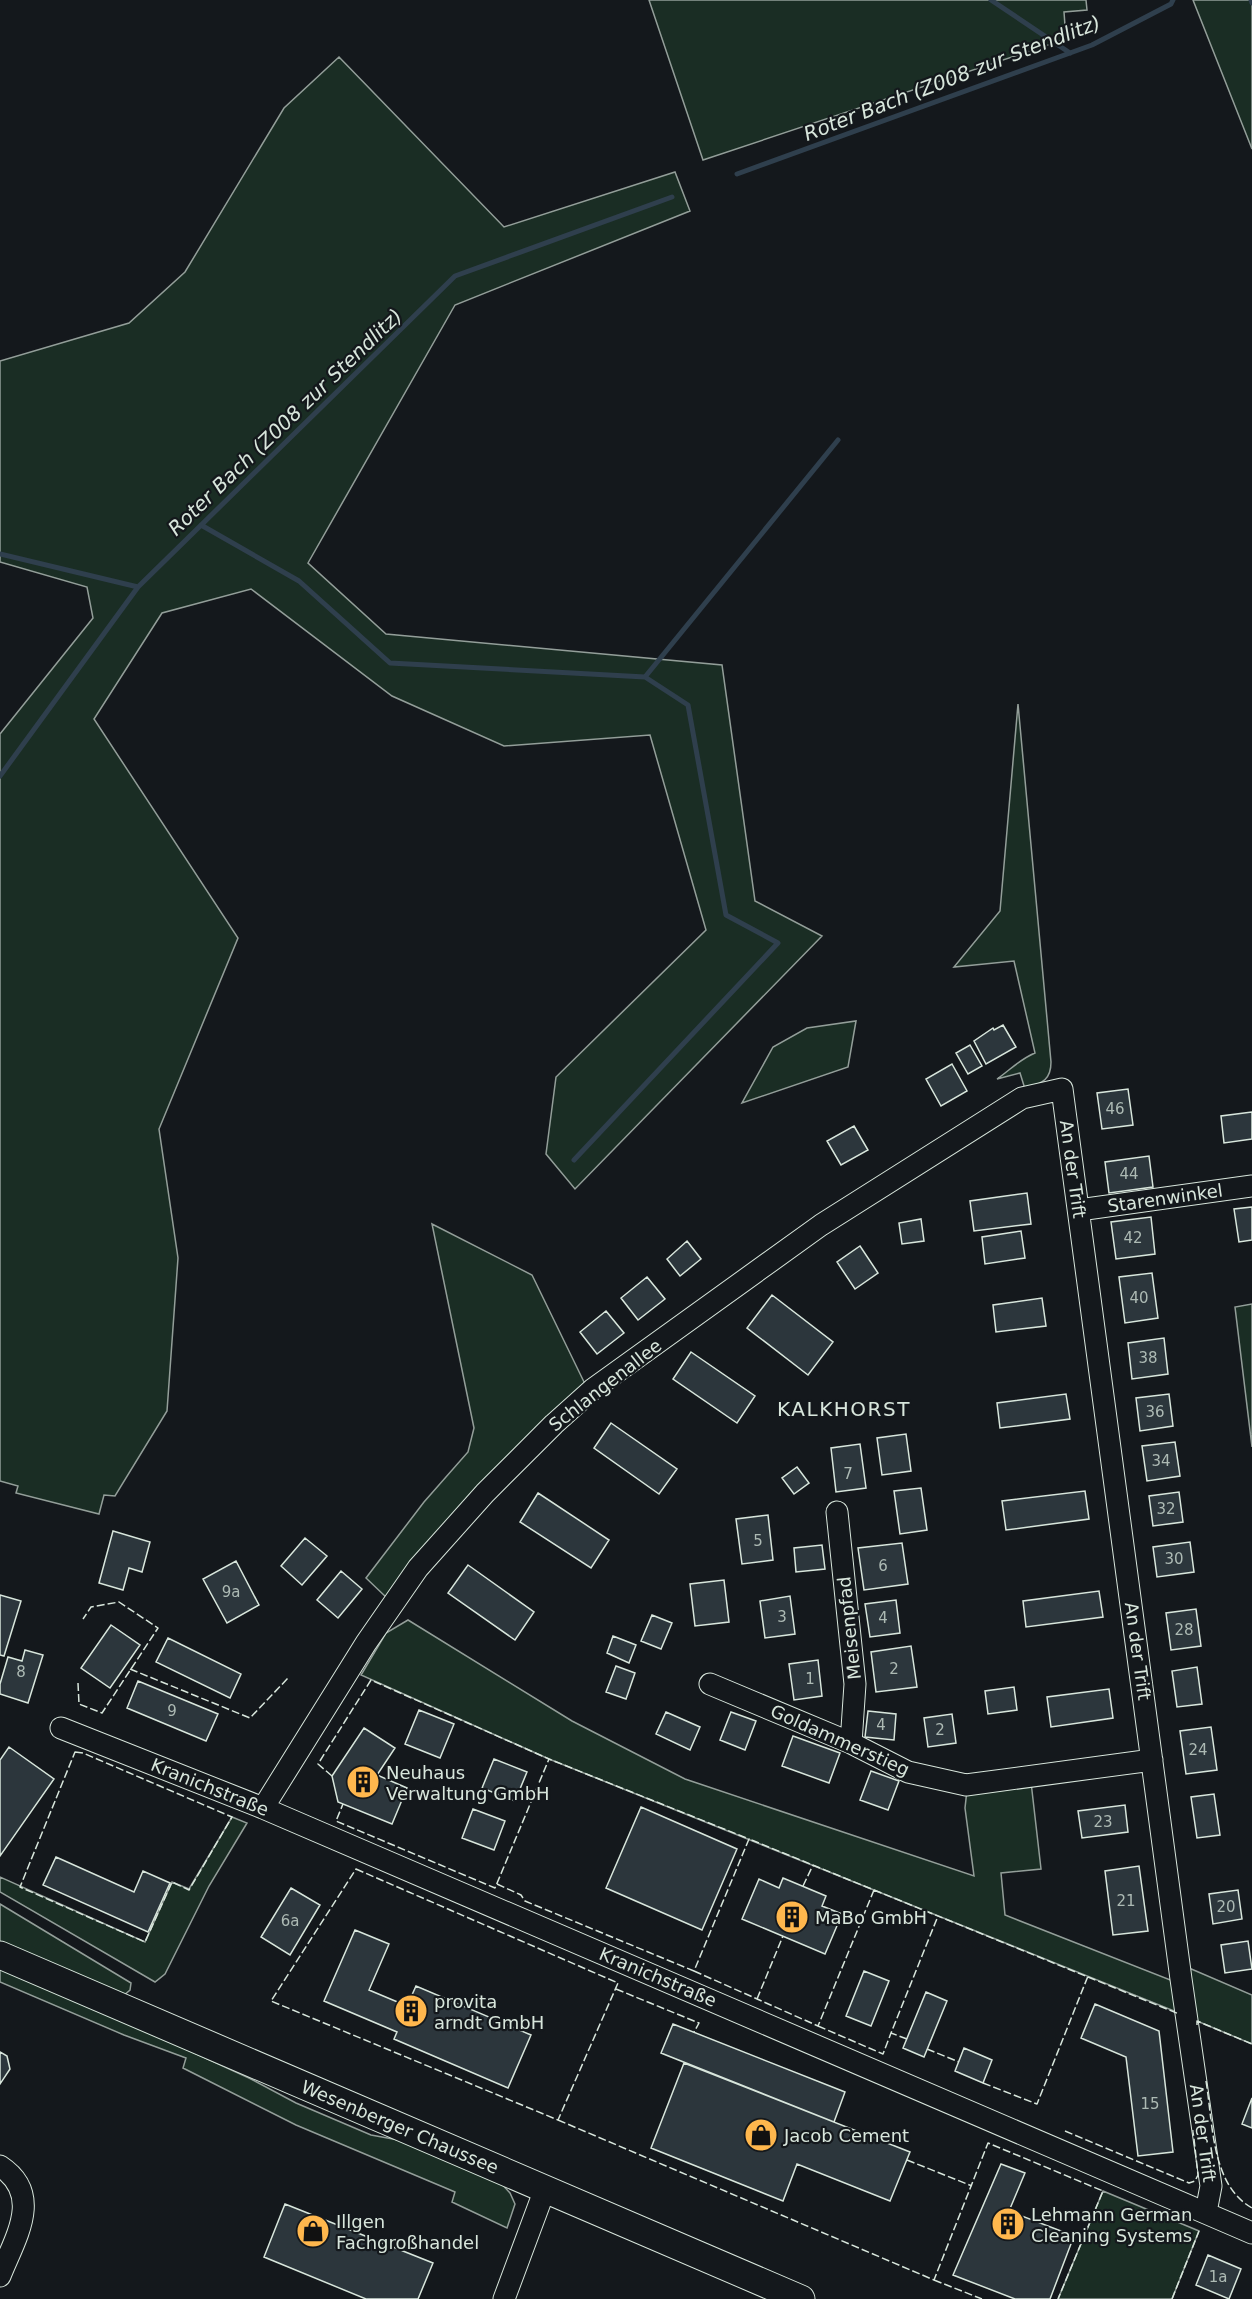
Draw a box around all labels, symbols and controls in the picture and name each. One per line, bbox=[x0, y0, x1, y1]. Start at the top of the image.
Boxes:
water label: Roter Bach (Z008 zur Stendlitz) bbox=[800, 10, 1104, 146]
water label: Roter Bach (Z008 zur Stendlitz) bbox=[163, 304, 407, 540]
house number: 46 bbox=[1105, 1100, 1125, 1118]
street label: An der Trift bbox=[1056, 1119, 1090, 1219]
house number: 44 bbox=[1119, 1165, 1139, 1183]
street label: Starenwinkel bbox=[1106, 1180, 1224, 1216]
house number: 42 bbox=[1123, 1229, 1143, 1247]
house number: 40 bbox=[1129, 1289, 1149, 1307]
street label: Schlangenallee bbox=[544, 1334, 666, 1436]
house number: 38 bbox=[1138, 1349, 1158, 1367]
district label: KALKHORST bbox=[777, 1397, 911, 1421]
house number: 36 bbox=[1145, 1403, 1165, 1421]
house number: 34 bbox=[1151, 1452, 1171, 1470]
house number: 7 bbox=[843, 1465, 853, 1483]
house number: 32 bbox=[1156, 1500, 1176, 1518]
house number: 5 bbox=[753, 1532, 763, 1550]
house number: 30 bbox=[1164, 1550, 1184, 1568]
house number: 6 bbox=[878, 1557, 888, 1575]
street label: Meisenpfad bbox=[833, 1575, 865, 1681]
house number: 9a bbox=[222, 1583, 240, 1601]
street label: An der Trift bbox=[1121, 1601, 1155, 1701]
house number: 3 bbox=[777, 1608, 787, 1626]
house number: 4 bbox=[878, 1609, 888, 1627]
house number: 28 bbox=[1174, 1621, 1194, 1639]
house number: 2 bbox=[889, 1660, 899, 1678]
house number: 8 bbox=[16, 1663, 26, 1681]
house number: 1 bbox=[805, 1670, 815, 1688]
street label: Goldammerstieg bbox=[767, 1700, 913, 1780]
house number: 9 bbox=[167, 1702, 177, 1720]
house number: 4 bbox=[876, 1716, 886, 1734]
house number: 2 bbox=[935, 1721, 945, 1739]
house number: 24 bbox=[1188, 1741, 1208, 1759]
street label: Kranichstraße bbox=[148, 1754, 272, 1820]
place label: Neuhaus Verwaltung GmbH bbox=[386, 1762, 550, 1804]
building icon: Neuhaus Verwaltung GmbH bbox=[345, 1764, 381, 1800]
house number: 23 bbox=[1093, 1813, 1113, 1831]
house number: 21 bbox=[1116, 1892, 1136, 1910]
house number: 20 bbox=[1216, 1898, 1236, 1916]
building icon: MaBo GmbH bbox=[774, 1899, 810, 1935]
place label: MaBo GmbH bbox=[815, 1907, 927, 1928]
house number: 6a bbox=[281, 1912, 299, 1930]
street label: Kranichstraße bbox=[596, 1943, 720, 2011]
place label: provita arndt GmbH bbox=[434, 1991, 544, 2033]
building icon: provita arndt GmbH bbox=[393, 1993, 429, 2029]
street label: Wesenberger Chaussee bbox=[298, 2076, 502, 2178]
street label: An der Trift bbox=[1186, 2083, 1220, 2183]
house number: 15 bbox=[1140, 2095, 1160, 2113]
shop icon: Jacob Cement bbox=[743, 2117, 779, 2153]
place label: Jacob Cement bbox=[783, 2125, 909, 2146]
place label: Lehmann German Cleaning Systems bbox=[1031, 2204, 1192, 2246]
building icon: Lehmann German Cleaning Systems bbox=[990, 2206, 1026, 2242]
place label: Illgen Fachgroßhandel bbox=[336, 2211, 479, 2253]
shop icon: Illgen Fachgroßhandel bbox=[295, 2213, 331, 2249]
house number: 1a bbox=[1209, 2268, 1227, 2286]

